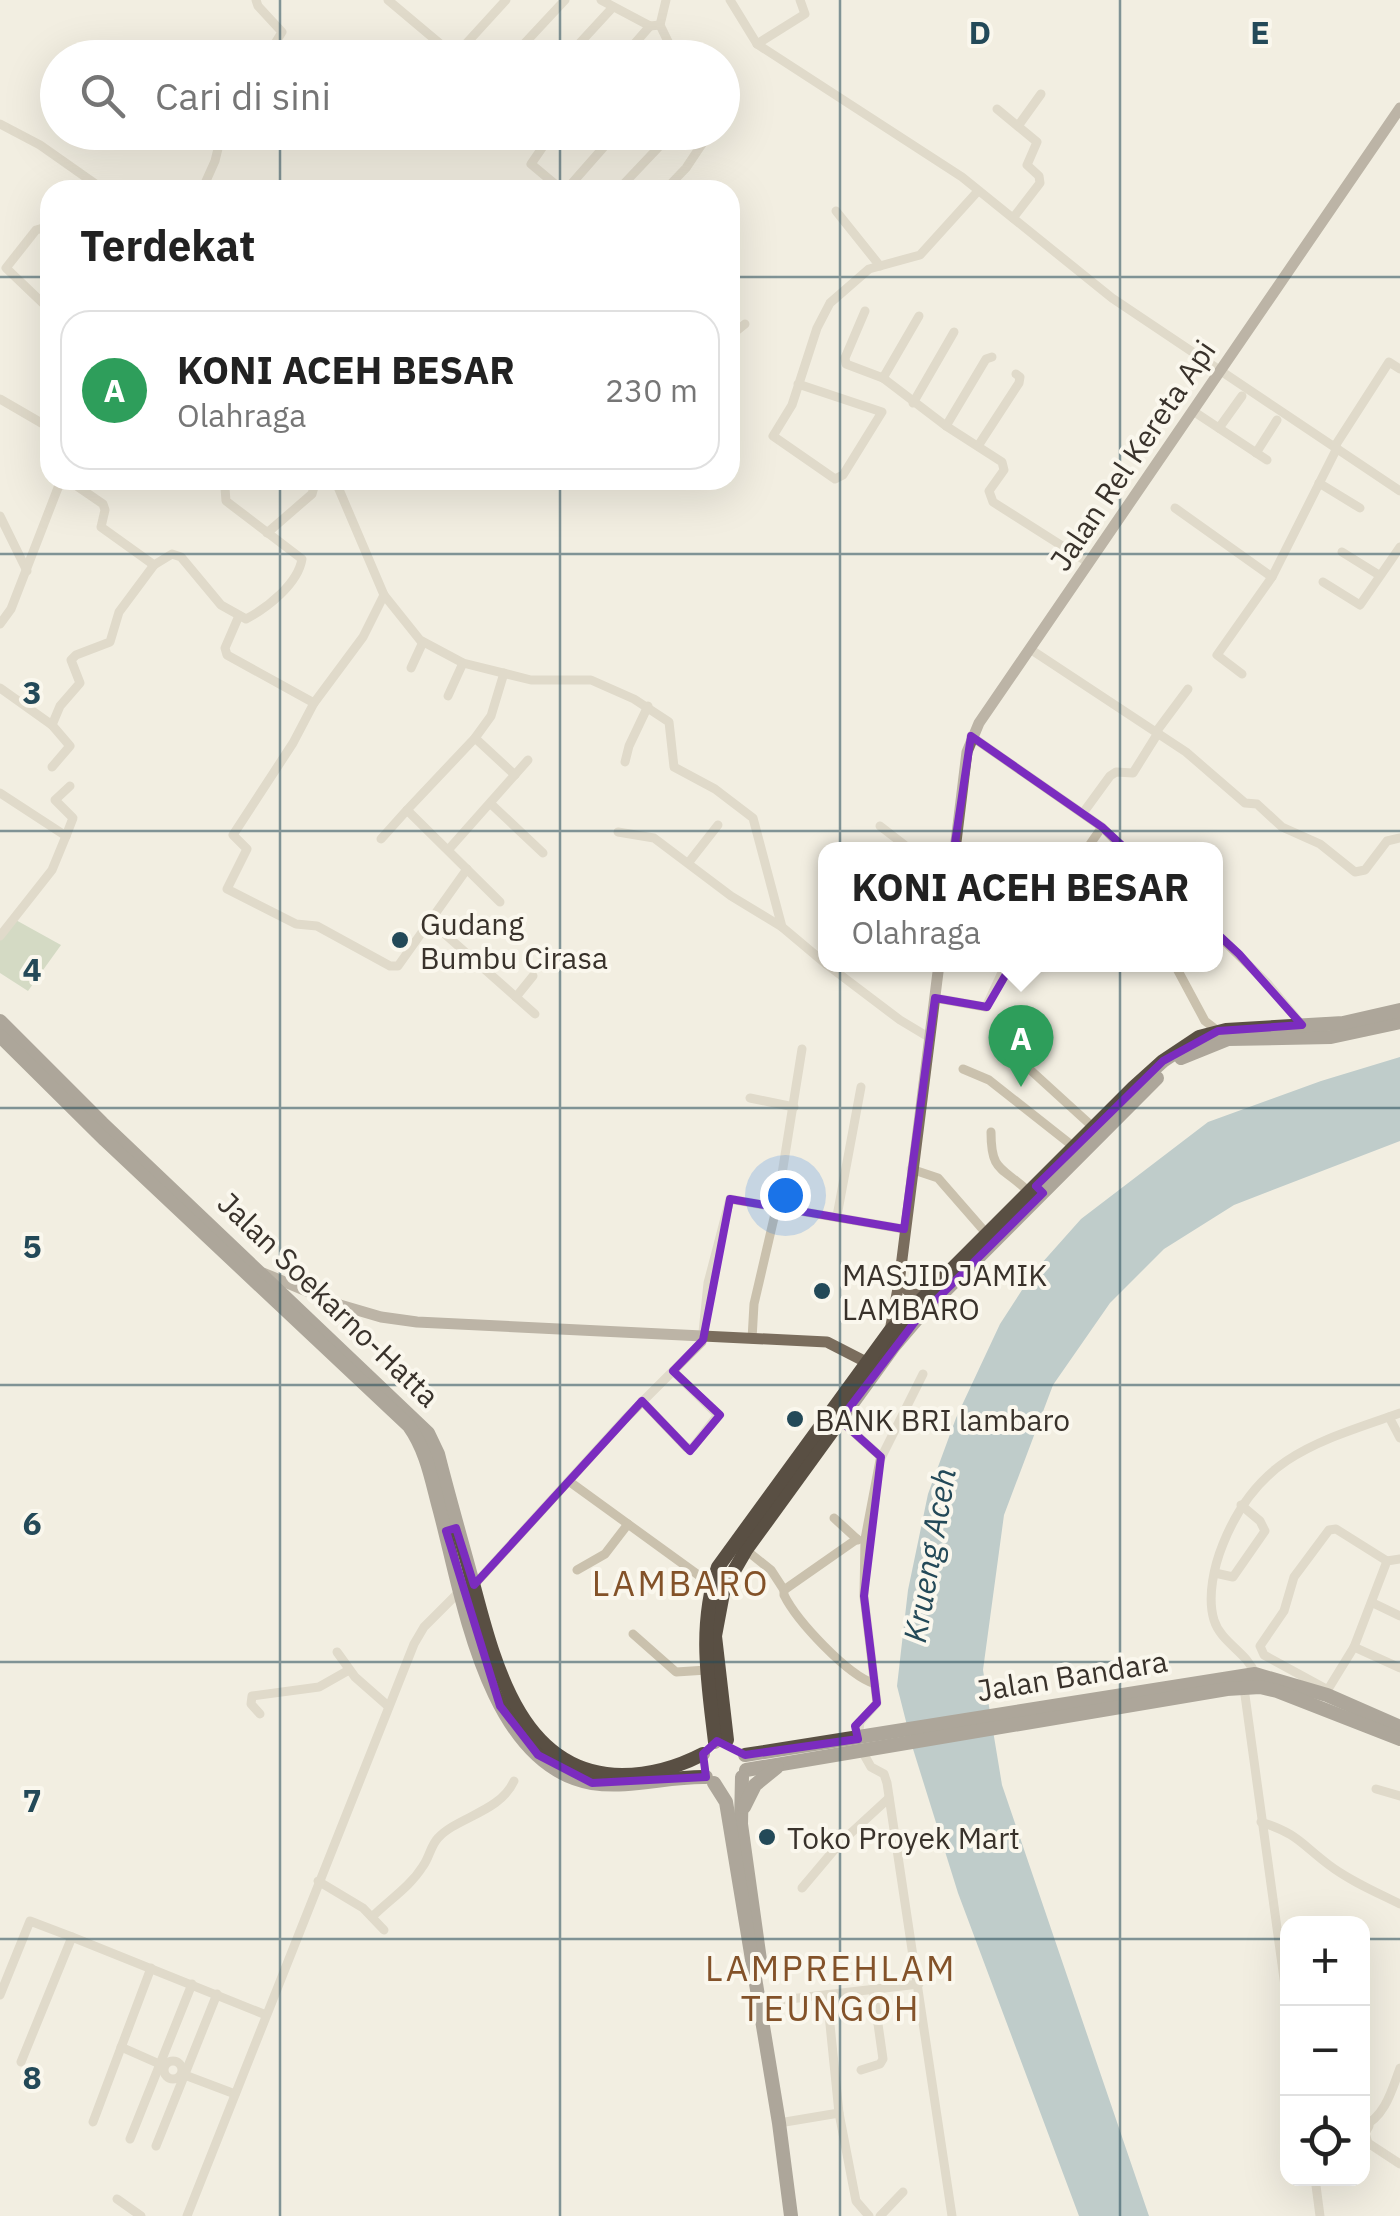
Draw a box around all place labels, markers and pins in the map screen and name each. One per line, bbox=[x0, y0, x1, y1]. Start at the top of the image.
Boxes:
place label: Gudang Bumbu Cirasa bbox=[420, 904, 608, 977]
marker: Gudang Bumbu Cirasa bbox=[389, 929, 411, 951]
pin: A bbox=[988, 1004, 1054, 1087]
place label: MASJID JAMIK LAMBARO bbox=[842, 1255, 1047, 1328]
marker: MASJID JAMIK LAMBARO bbox=[811, 1280, 833, 1302]
place label: BANK BRI lambaro bbox=[815, 1400, 1070, 1439]
marker: BANK BRI lambaro bbox=[784, 1408, 806, 1430]
place label: Toko Proyek Mart bbox=[787, 1818, 1020, 1857]
marker: Toko Proyek Mart bbox=[756, 1826, 778, 1848]

